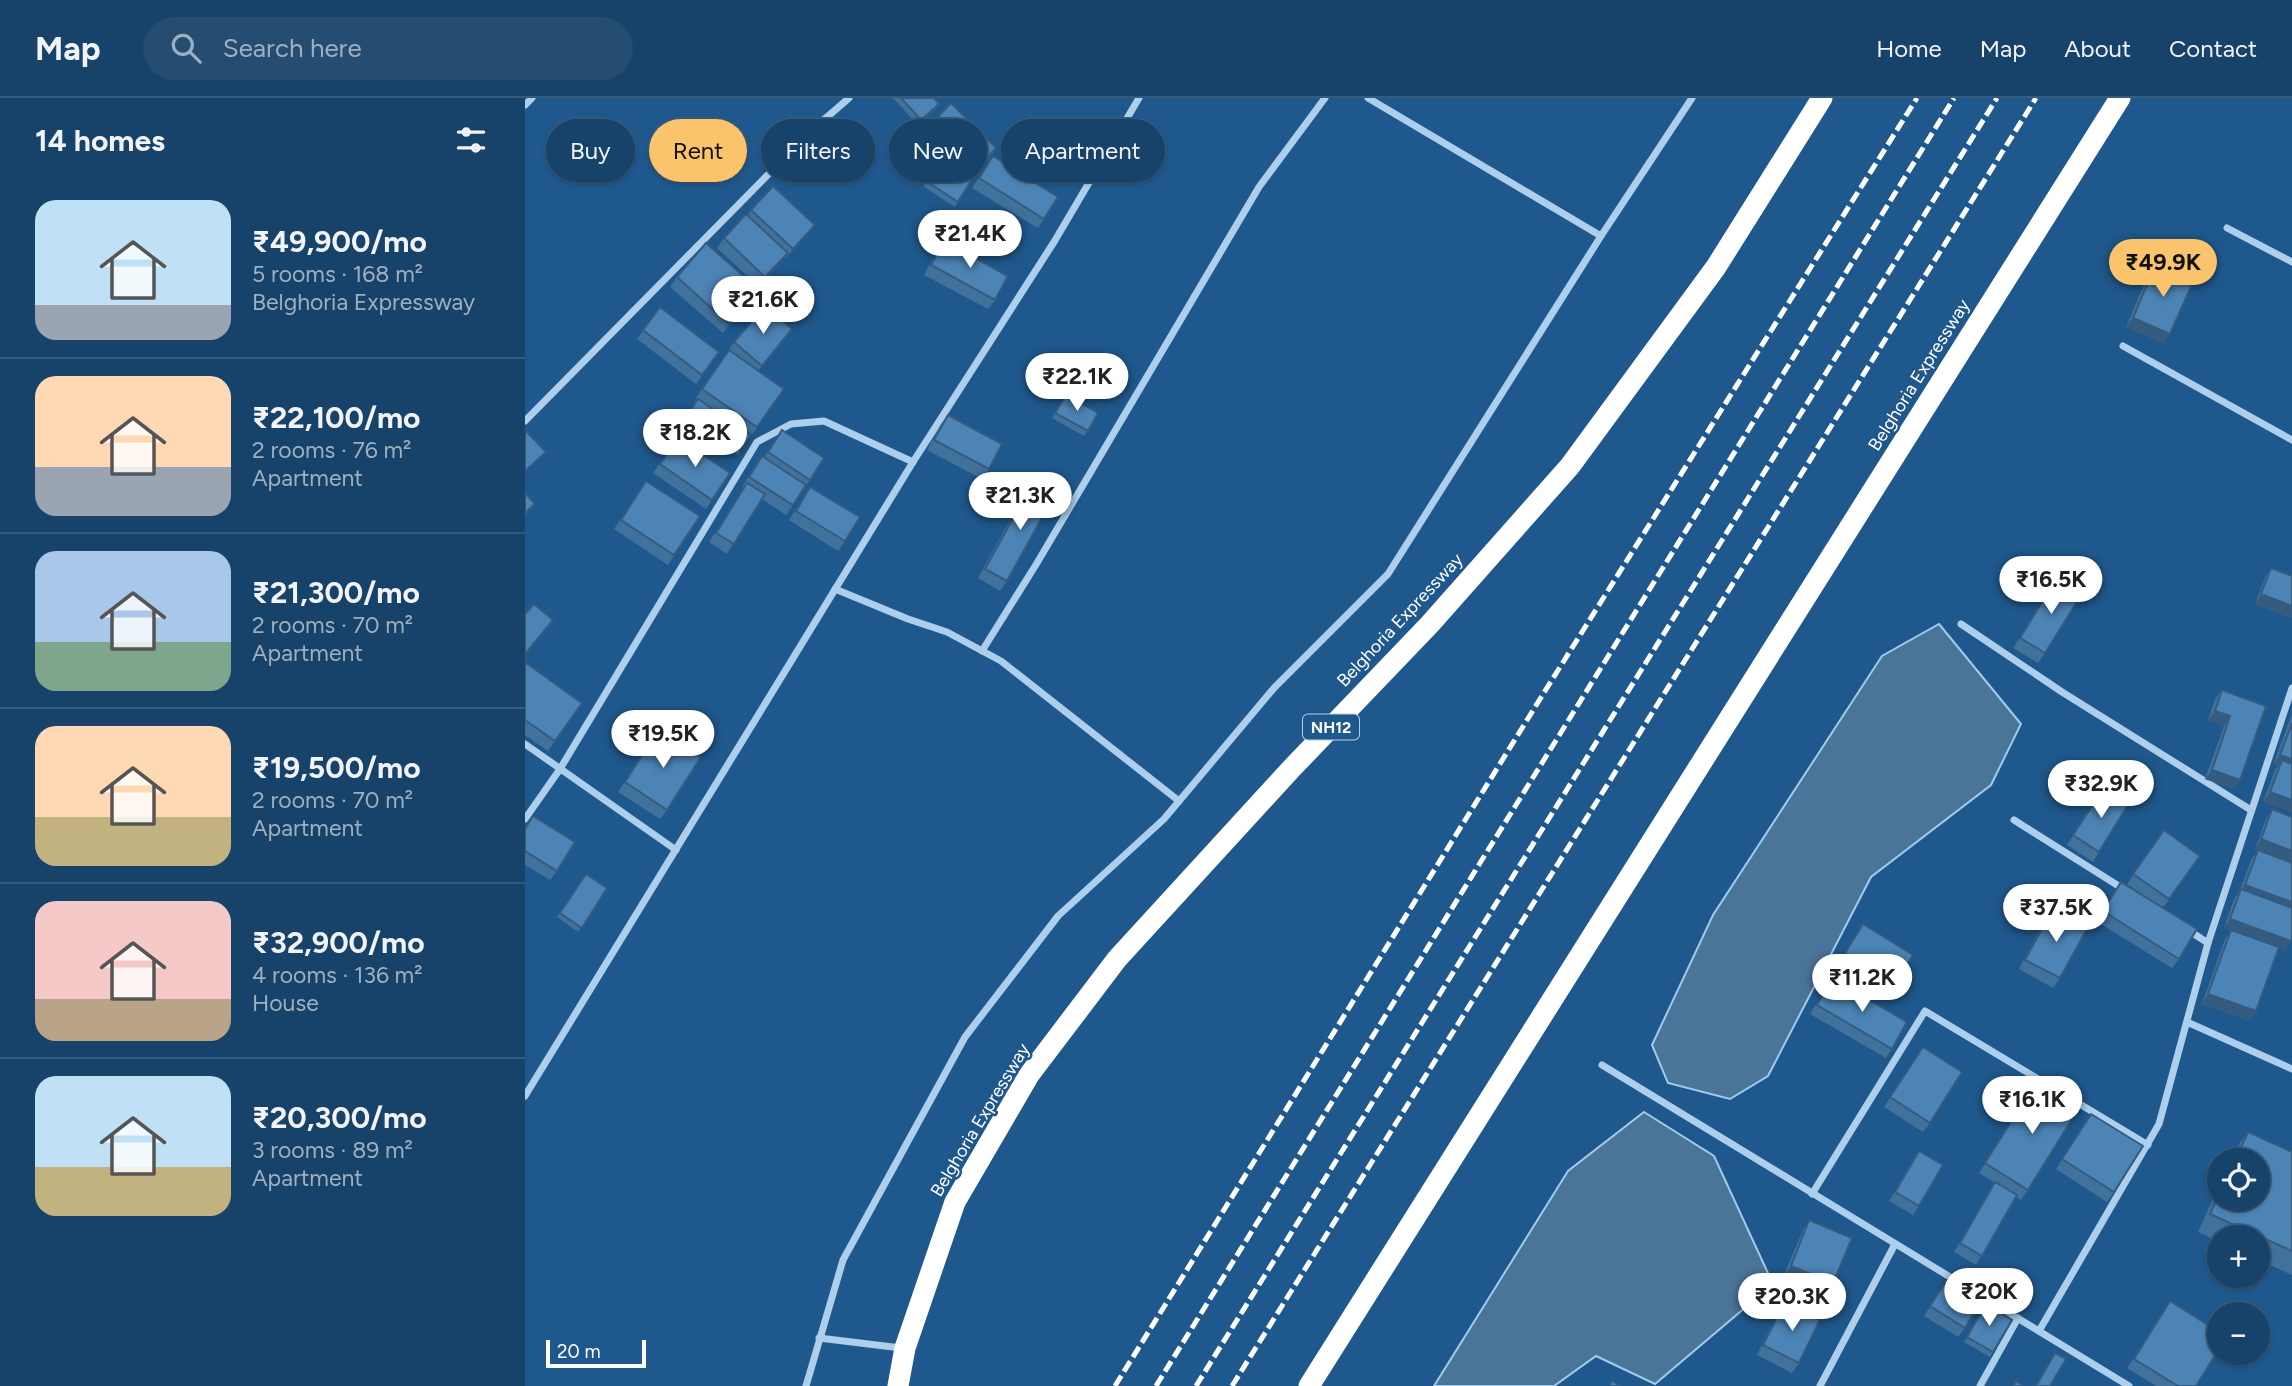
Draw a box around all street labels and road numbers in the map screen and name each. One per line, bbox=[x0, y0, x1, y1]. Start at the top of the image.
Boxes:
street label: Belghoria Expressway bbox=[1863, 295, 1975, 455]
street label: Belghoria Expressway bbox=[1332, 548, 1468, 691]
road number: NH12 bbox=[1303, 714, 1359, 740]
street label: Belghoria Expressway bbox=[926, 1039, 1035, 1201]

